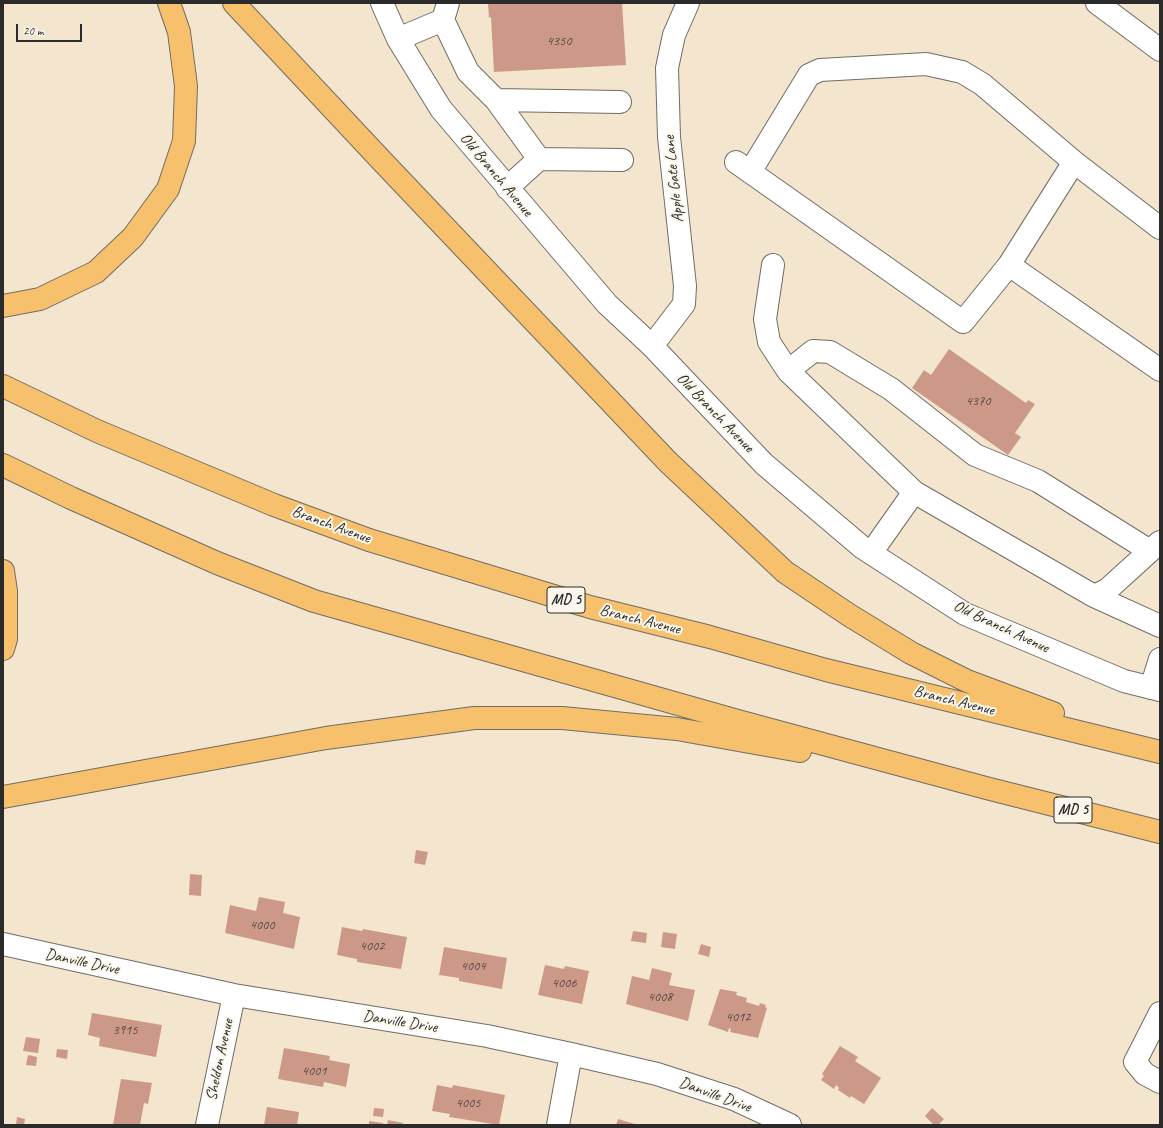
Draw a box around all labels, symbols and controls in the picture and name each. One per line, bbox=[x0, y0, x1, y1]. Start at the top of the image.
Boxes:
scale bar bbox=[18, 16, 84, 42]
text: 20 m bbox=[23, 23, 43, 39]
house number: 4350 bbox=[546, 33, 572, 49]
street label: Old Branch Avenue bbox=[455, 129, 537, 221]
street label: Apple Gate Lane bbox=[660, 135, 688, 223]
street label: Old Branch Avenue bbox=[672, 369, 758, 457]
house number: 4370 bbox=[965, 393, 991, 409]
street label: Branch Avenue bbox=[289, 502, 373, 548]
road number: MD 5 bbox=[547, 587, 585, 613]
street label: Old Branch Avenue bbox=[950, 596, 1052, 658]
street label: Branch Avenue bbox=[598, 601, 682, 639]
street label: Branch Avenue bbox=[912, 682, 996, 720]
road number: MD 5 bbox=[1054, 797, 1092, 823]
house number: 4000 bbox=[249, 917, 275, 933]
house number: 4002 bbox=[359, 938, 385, 954]
street label: Danville Drive bbox=[43, 945, 121, 979]
house number: 4004 bbox=[460, 958, 486, 974]
house number: 4006 bbox=[551, 975, 577, 991]
house number: 4008 bbox=[647, 989, 673, 1005]
street label: Danville Drive bbox=[361, 1007, 439, 1037]
house number: 4012 bbox=[725, 1009, 751, 1025]
street label: Sheldon Avenue bbox=[202, 1017, 238, 1103]
house number: 3915 bbox=[112, 1022, 138, 1038]
house number: 4001 bbox=[301, 1063, 327, 1079]
street label: Danville Drive bbox=[677, 1073, 753, 1117]
house number: 4005 bbox=[455, 1095, 481, 1111]

